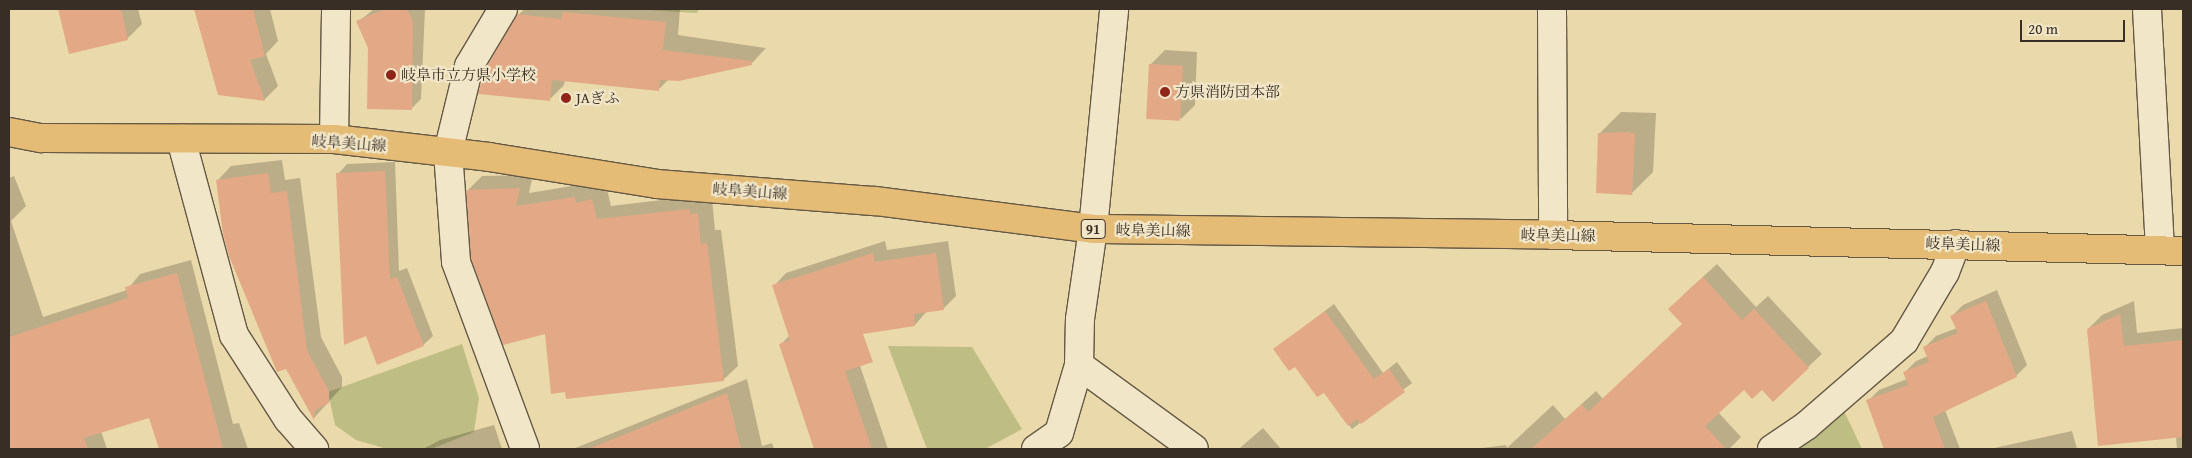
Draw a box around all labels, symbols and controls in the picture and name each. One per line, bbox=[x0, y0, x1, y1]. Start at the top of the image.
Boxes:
scale bar bbox=[2022, 10, 2127, 42]
text: 20 m bbox=[2028, 18, 2058, 39]
place label: 岐阜市立方県小学校 bbox=[401, 66, 536, 84]
marker: 岐阜市立方県小学校 bbox=[385, 69, 397, 81]
place label: 方県消防団本部 bbox=[1175, 83, 1280, 101]
marker: 方県消防団本部 bbox=[1159, 86, 1171, 98]
place label: JAぎふ bbox=[576, 89, 620, 107]
marker: JAぎふ bbox=[560, 92, 572, 104]
street label: 岐阜美山線 bbox=[311, 131, 387, 155]
street label: 岐阜美山線 bbox=[712, 179, 788, 203]
road number: 91 bbox=[1080, 218, 1106, 240]
street label: 岐阜美山線 bbox=[1115, 220, 1191, 240]
street label: 岐阜美山線 bbox=[1520, 225, 1596, 245]
street label: 岐阜美山線 bbox=[1925, 234, 2001, 254]

